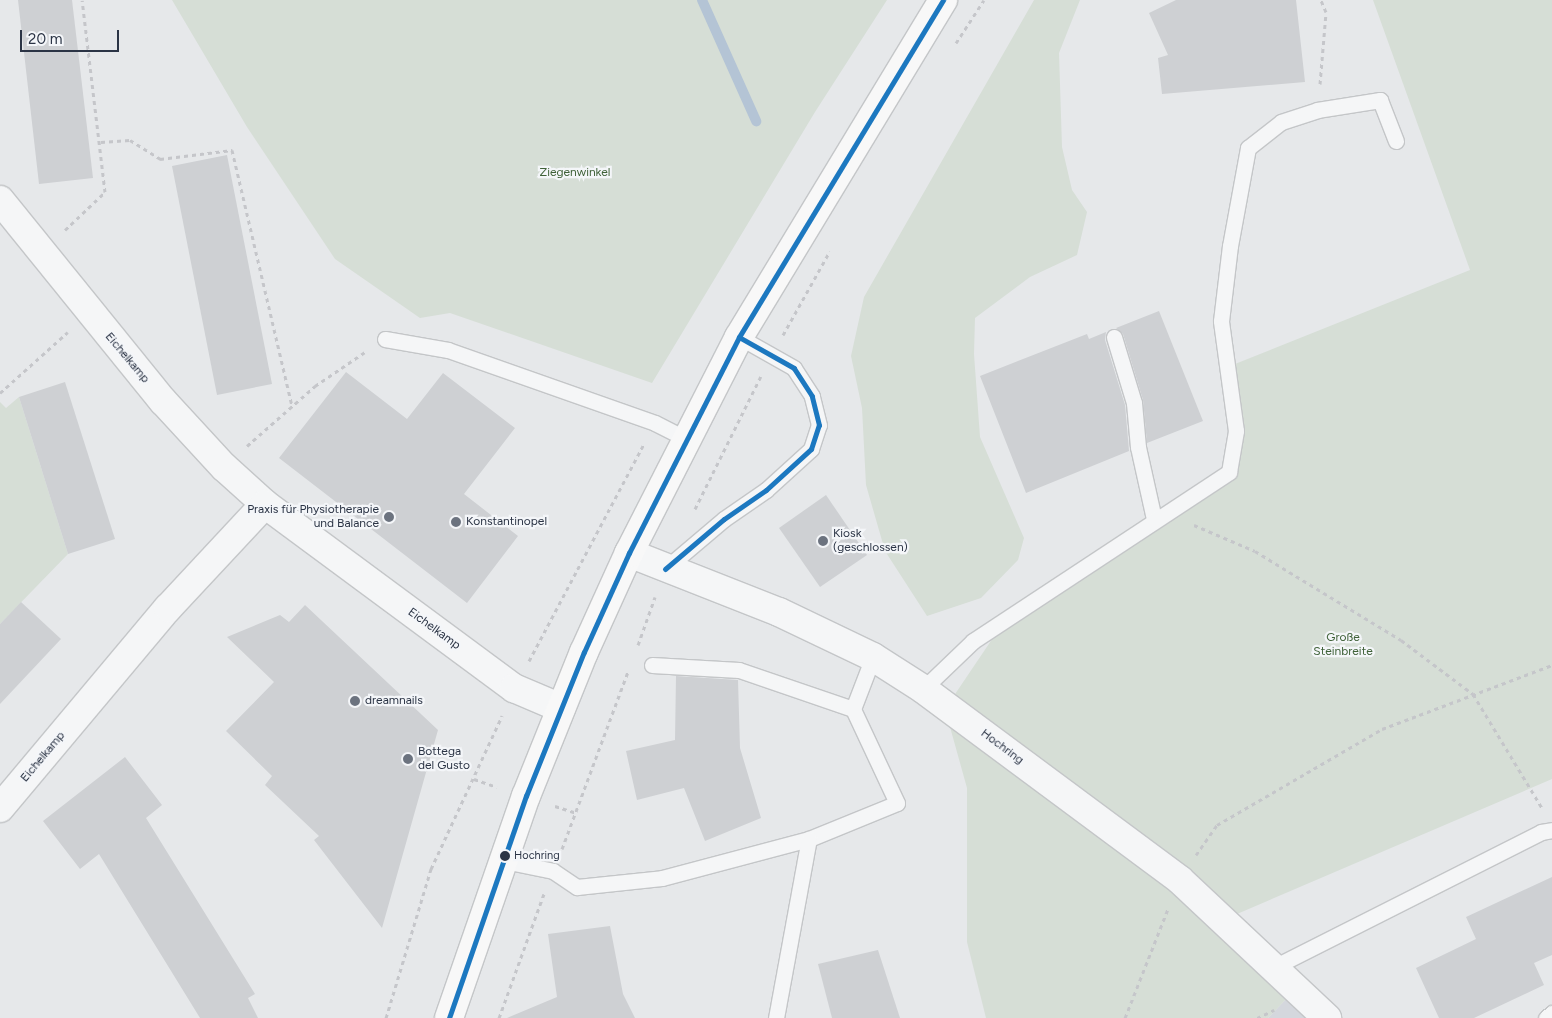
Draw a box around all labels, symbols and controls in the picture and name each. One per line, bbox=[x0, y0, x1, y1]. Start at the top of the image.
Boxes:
scale bar bbox=[22, 20, 121, 52]
text: 20 m bbox=[28, 30, 62, 48]
park label: Ziegenwinkel bbox=[540, 166, 610, 180]
street label: Eichelkamp bbox=[102, 330, 152, 386]
place label: Praxis für Physiotherapie und Balance bbox=[247, 503, 379, 531]
marker: Praxis für Physiotherapie und Balance bbox=[383, 511, 395, 523]
place label: Konstantinopel bbox=[466, 515, 547, 529]
marker: Konstantinopel bbox=[450, 516, 462, 528]
place label: Kiosk (geschlossen) bbox=[833, 527, 908, 555]
marker: Kiosk (geschlossen) bbox=[817, 535, 829, 547]
street label: Eichelkamp bbox=[405, 605, 463, 653]
park label: Große Steinbreite bbox=[1313, 631, 1373, 659]
place label: dreamnails bbox=[365, 694, 423, 708]
marker: dreamnails bbox=[349, 695, 361, 707]
street label: Hochring bbox=[978, 726, 1026, 768]
street label: Eichelkamp bbox=[18, 729, 68, 785]
place label: Bottega del Gusto bbox=[418, 745, 470, 773]
marker: Bottega del Gusto bbox=[402, 753, 414, 765]
place label: Hochring bbox=[514, 849, 560, 863]
marker: Hochring bbox=[500, 851, 510, 861]

